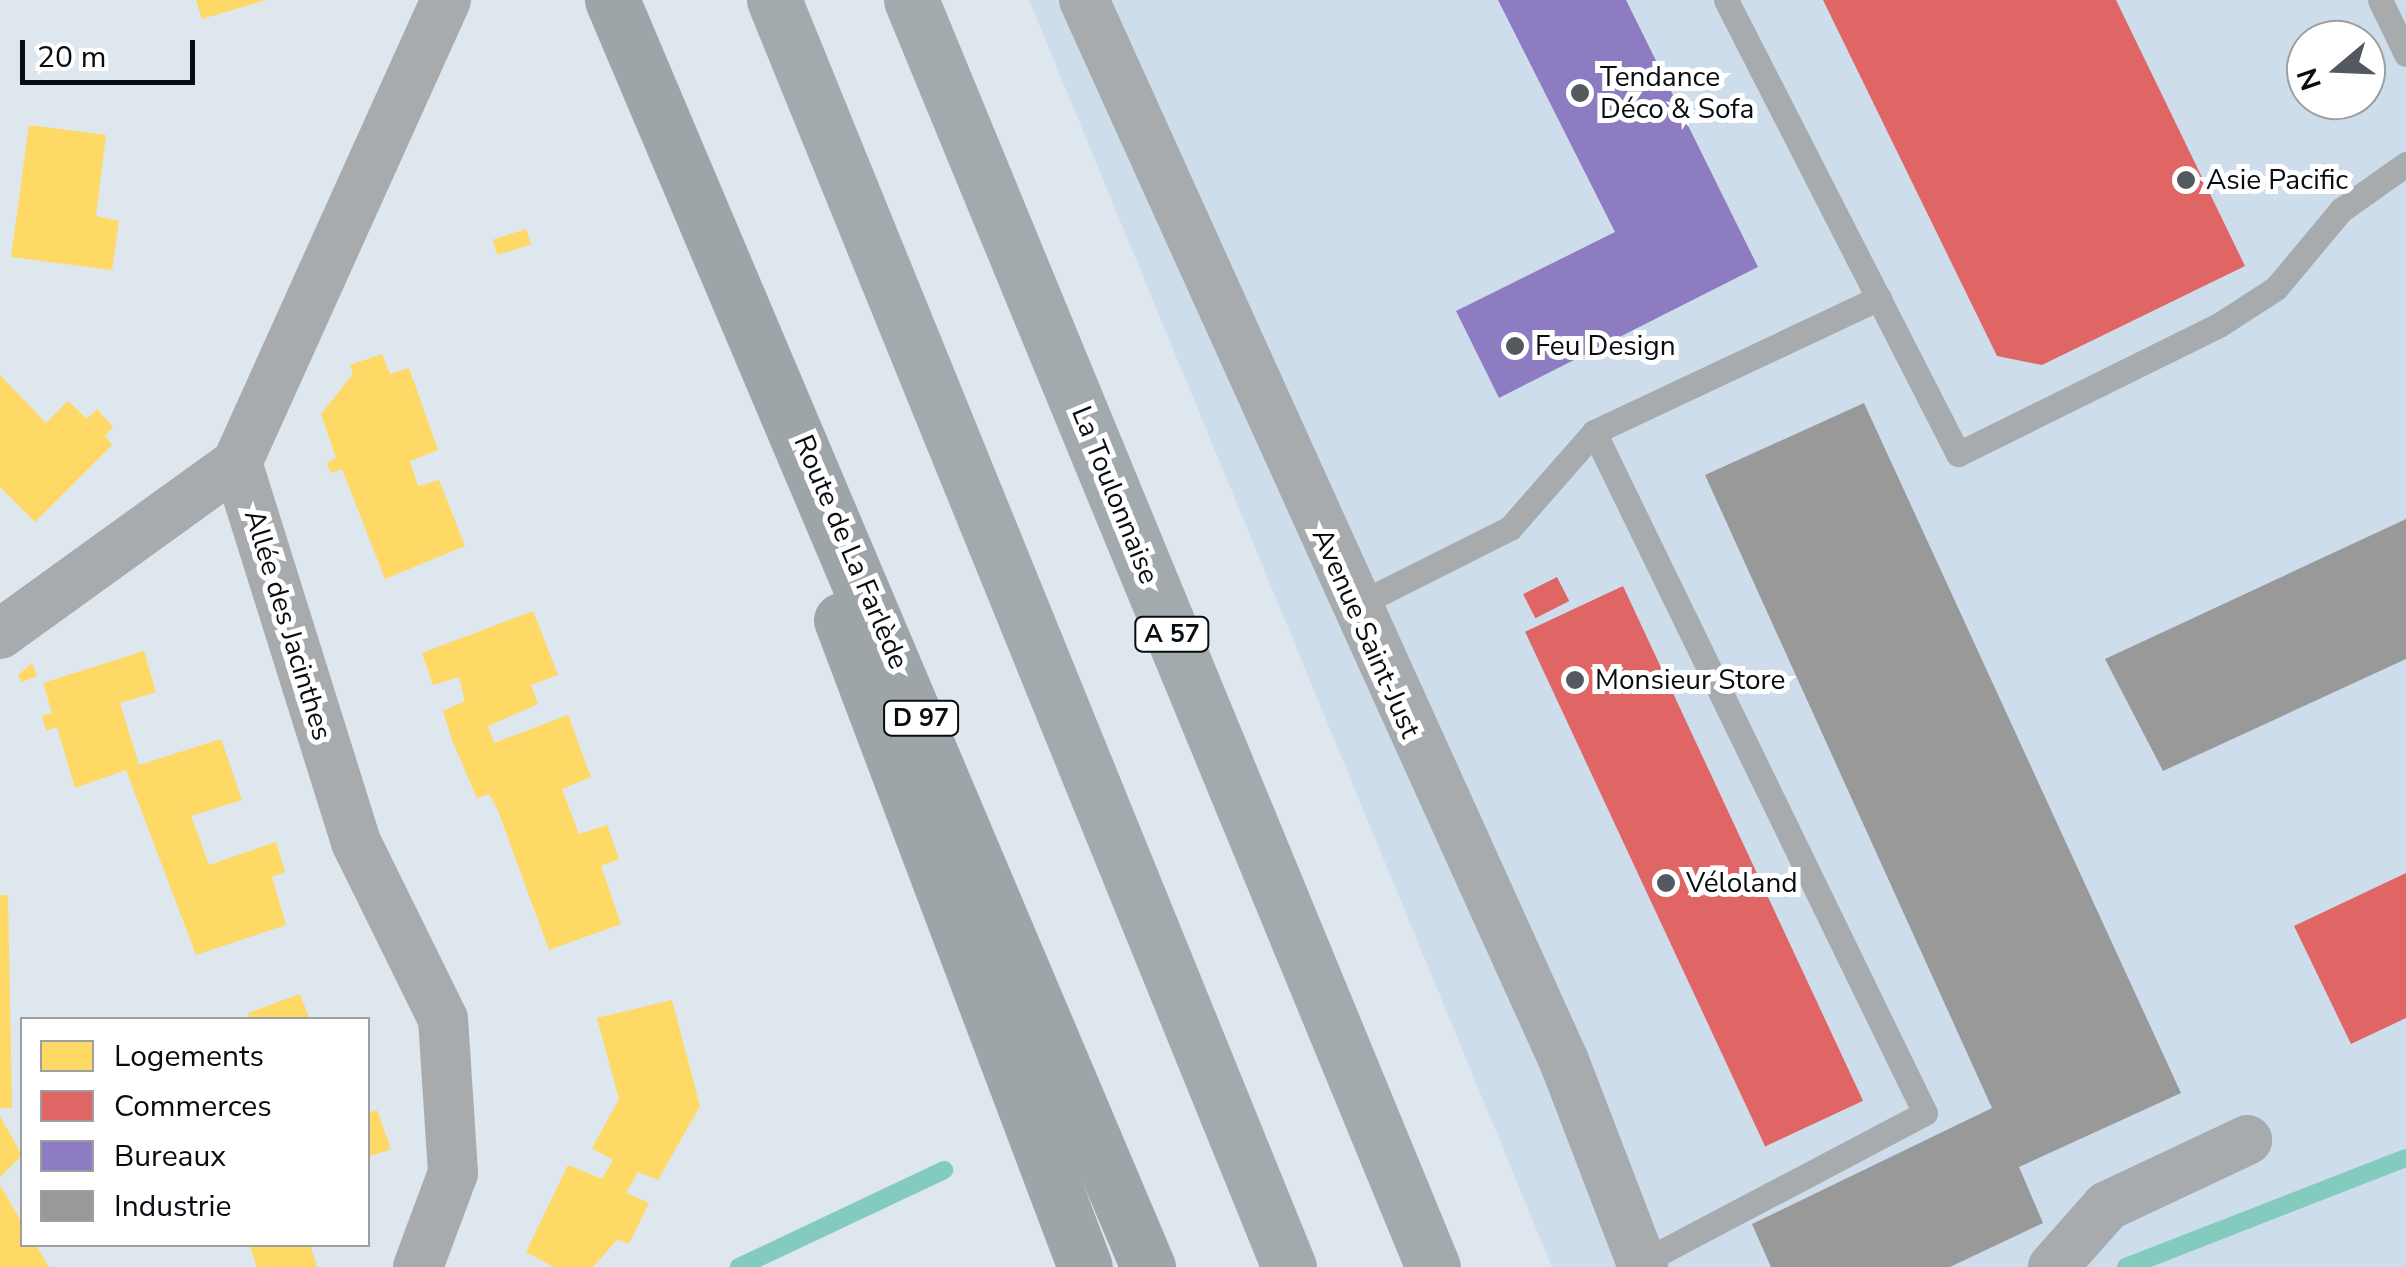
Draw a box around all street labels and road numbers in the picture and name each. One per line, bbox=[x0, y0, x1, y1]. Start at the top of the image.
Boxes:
street label: La Toulonnaise bbox=[1064, 401, 1166, 589]
street label: Route de La Farlède bbox=[786, 430, 916, 674]
street label: Allée des Jacinthes bbox=[237, 506, 339, 744]
street label: Avenue Saint-Just bbox=[1305, 523, 1427, 743]
road number: A 57 bbox=[1132, 614, 1212, 654]
road number: D 97 bbox=[881, 698, 961, 738]

